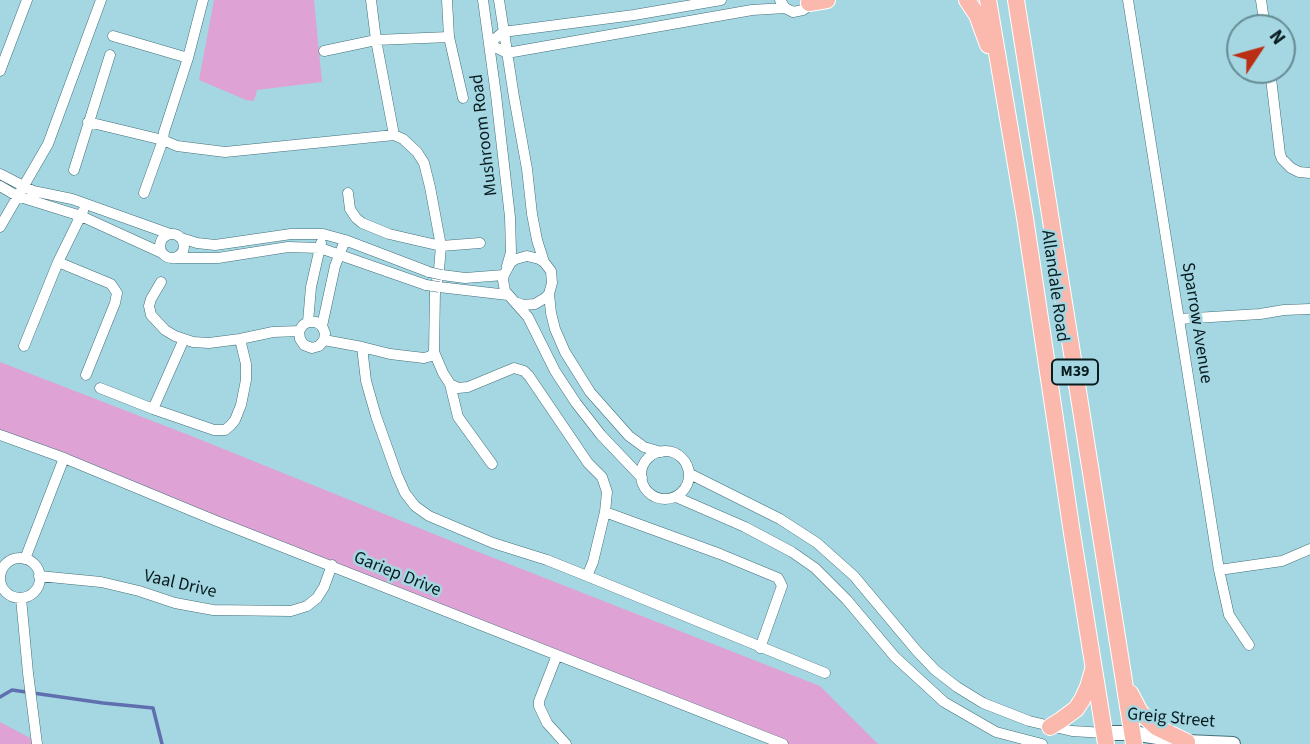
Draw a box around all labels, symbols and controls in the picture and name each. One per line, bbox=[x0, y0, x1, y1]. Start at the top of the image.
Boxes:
north arrow bbox=[1226, 14, 1296, 84]
text: N bbox=[1262, 24, 1291, 51]
street label: Mushroom Road bbox=[467, 73, 503, 197]
street label: Allandale Road bbox=[1035, 229, 1073, 343]
street label: Sparrow Avenue bbox=[1176, 261, 1216, 385]
road number: M39 bbox=[1052, 360, 1098, 384]
street label: Gariep Drive bbox=[350, 548, 444, 602]
street label: Vaal Drive bbox=[141, 566, 219, 604]
street label: Greig Street bbox=[1126, 704, 1216, 734]

